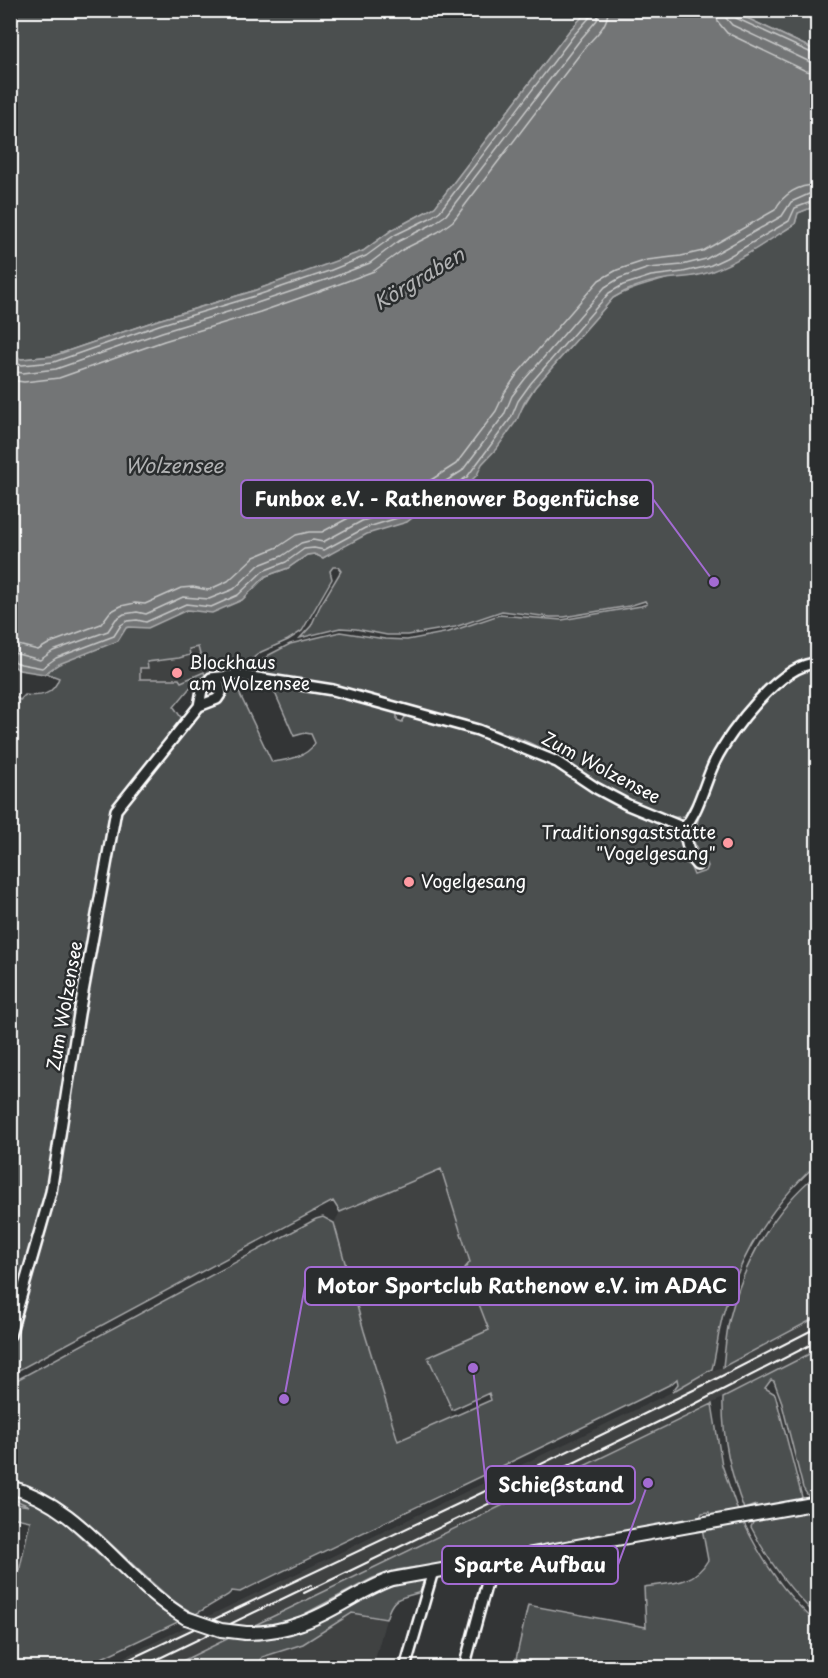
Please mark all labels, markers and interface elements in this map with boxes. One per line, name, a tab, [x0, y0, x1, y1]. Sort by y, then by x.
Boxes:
water label: Körgraben	[367, 238, 471, 317]
water label: Wolzensee	[124, 450, 224, 480]
callout: Funbox e.V. - Rathenower Bogenfüchse	[241, 480, 653, 518]
text: Funbox e.V. - Rathenower Bogenfüchse	[255, 483, 640, 513]
place label: Blockhaus am Wolzensee	[189, 648, 310, 696]
marker: Blockhaus am Wolzensee	[170, 666, 184, 680]
street label: Zum Wolzensee	[538, 724, 666, 809]
place label: Traditionsgaststätte "Vogelgesang"	[541, 818, 716, 866]
marker: Traditionsgaststätte "Vogelgesang"	[721, 836, 735, 850]
place label: Vogelgesang	[421, 867, 526, 894]
marker: Vogelgesang	[402, 875, 416, 889]
street label: Zum Wolzensee	[39, 939, 88, 1073]
callout: Motor Sportclub Rathenow e.V. im ADAC	[305, 1267, 739, 1305]
text: Motor Sportclub Rathenow e.V. im ADAC	[317, 1270, 727, 1300]
callout: Schießstand	[486, 1466, 635, 1504]
text: Schießstand	[498, 1469, 624, 1499]
callout: Sparte Aufbau	[442, 1546, 618, 1584]
text: Sparte Aufbau	[454, 1549, 606, 1579]

